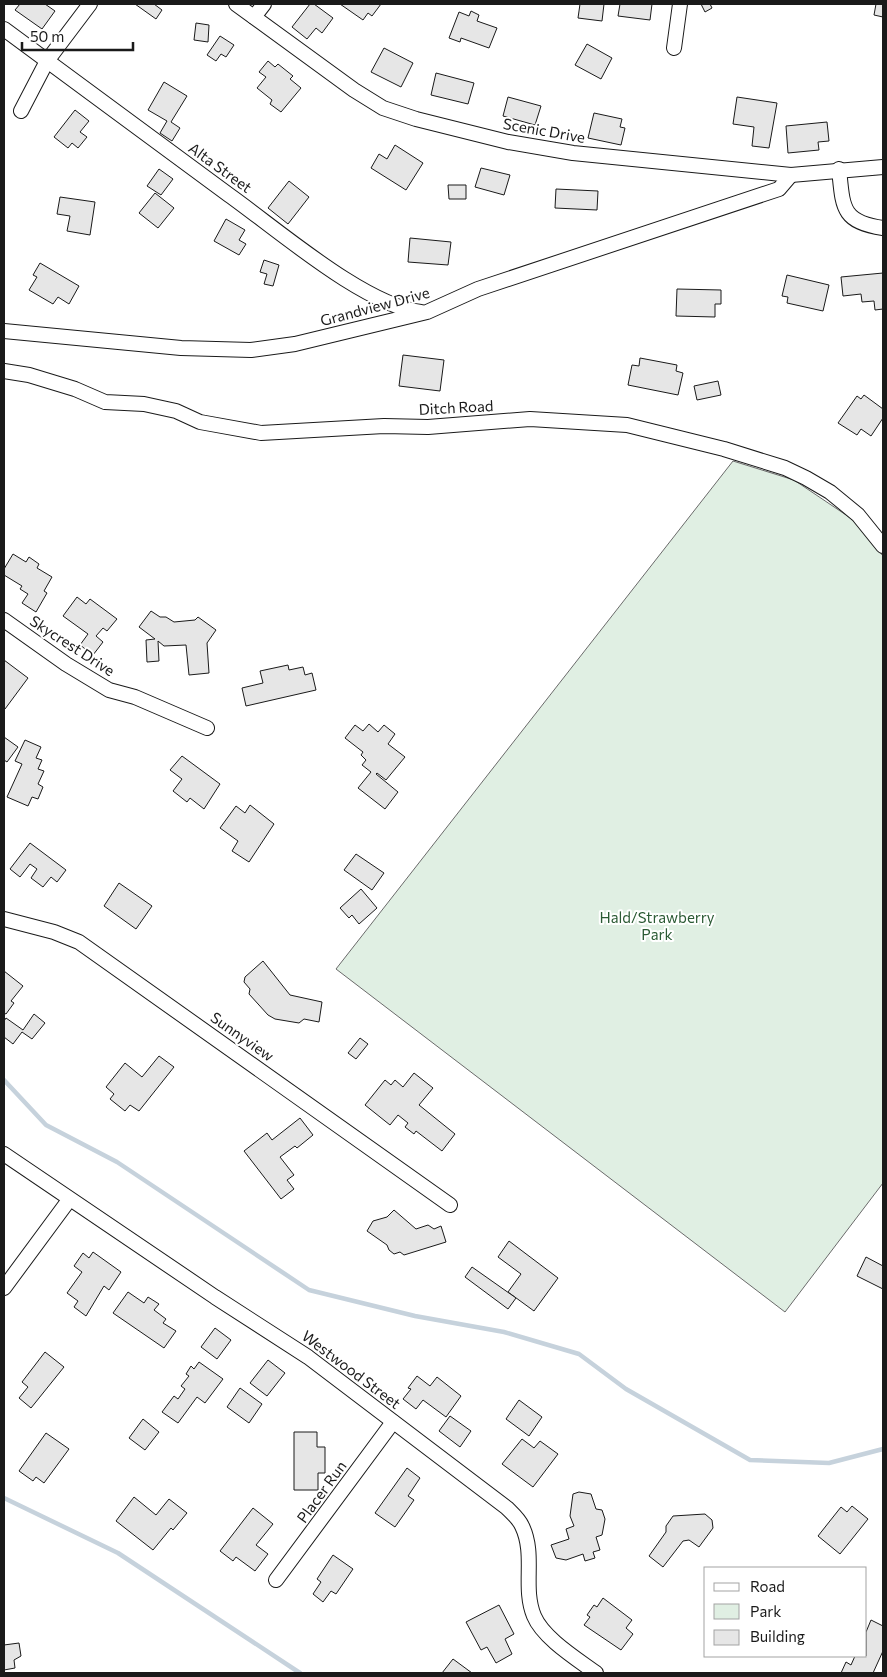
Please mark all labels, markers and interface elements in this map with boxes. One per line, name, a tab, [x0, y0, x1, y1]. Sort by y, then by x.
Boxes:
scale bar	[22, 20, 134, 52]
text: 50 m	[30, 27, 64, 45]
street label: Scenic Drive	[502, 114, 587, 146]
street label: Alta Street	[186, 138, 256, 196]
street label: Grandview Drive	[318, 283, 431, 329]
street label: Ditch Road	[418, 396, 494, 418]
street label: Skycrest Drive	[27, 611, 118, 679]
park label: Hald/Strawberry Park	[599, 908, 715, 943]
street label: Sunnyview	[207, 1008, 278, 1065]
street label: Westwood Street	[299, 1326, 404, 1412]
street label: Placer Run	[293, 1457, 350, 1526]
legend	[704, 1567, 867, 1657]
text: Road	[750, 1577, 785, 1595]
text: Park	[750, 1602, 781, 1620]
text: Building	[750, 1627, 805, 1645]

